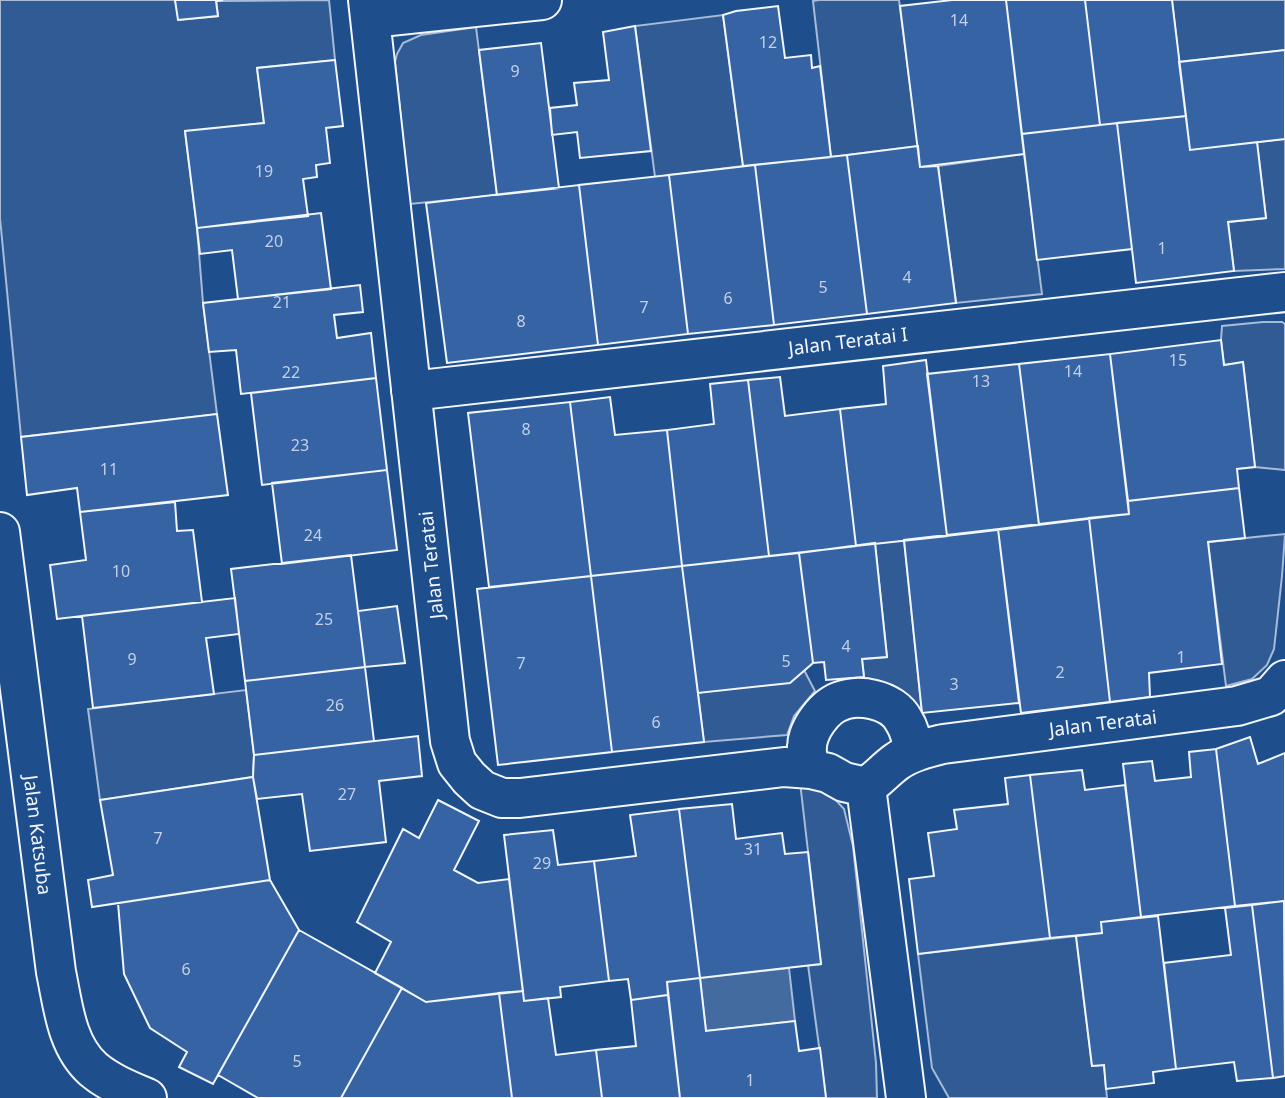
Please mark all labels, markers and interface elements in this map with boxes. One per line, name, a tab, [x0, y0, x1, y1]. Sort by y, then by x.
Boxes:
house number: 14	[950, 9, 968, 31]
house number: 12	[759, 31, 777, 53]
house number: 9	[510, 60, 520, 82]
house number: 19	[255, 160, 273, 182]
house number: 20	[265, 230, 283, 252]
house number: 1	[1157, 237, 1167, 259]
house number: 4	[902, 266, 912, 288]
house number: 5	[818, 276, 828, 298]
house number: 6	[723, 287, 733, 309]
house number: 21	[273, 291, 291, 313]
house number: 7	[639, 296, 649, 318]
house number: 8	[516, 310, 526, 332]
street label: Jalan Teratai I	[785, 321, 909, 361]
house number: 15	[1169, 349, 1187, 371]
house number: 14	[1064, 360, 1082, 382]
house number: 22	[282, 361, 300, 383]
house number: 13	[972, 370, 990, 392]
house number: 8	[521, 418, 531, 440]
house number: 23	[291, 434, 309, 456]
house number: 11	[100, 458, 118, 480]
street label: Jalan Teratai	[412, 510, 450, 622]
house number: 24	[304, 524, 322, 546]
house number: 10	[112, 560, 130, 582]
house number: 25	[315, 608, 333, 630]
house number: 4	[841, 635, 851, 657]
house number: 1	[1176, 646, 1186, 668]
house number: 9	[127, 648, 137, 670]
house number: 5	[781, 650, 791, 672]
house number: 7	[516, 652, 526, 674]
house number: 2	[1055, 661, 1065, 683]
house number: 3	[949, 673, 959, 695]
house number: 26	[326, 694, 344, 716]
street label: Jalan Teratai	[1046, 703, 1158, 743]
house number: 6	[651, 711, 661, 733]
street label: Jalan Katsuba	[18, 772, 58, 896]
house number: 27	[338, 783, 356, 805]
house number: 7	[153, 827, 163, 849]
house number: 31	[744, 838, 762, 860]
house number: 29	[533, 852, 551, 874]
house number: 6	[181, 958, 191, 980]
house number: 5	[292, 1050, 302, 1072]
house number: 1	[745, 1069, 755, 1091]

